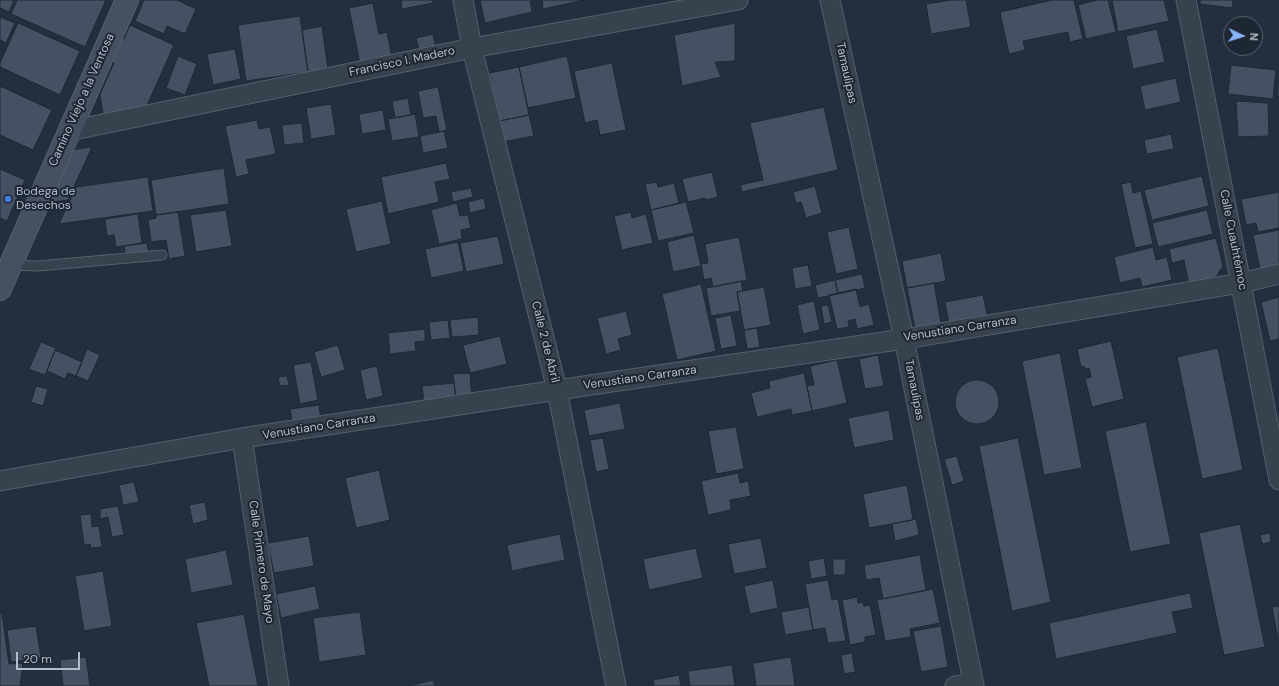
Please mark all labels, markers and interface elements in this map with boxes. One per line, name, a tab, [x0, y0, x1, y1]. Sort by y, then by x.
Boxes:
north arrow	[1223, 16, 1263, 56]
street label: Camino Viejo a la Ventosa	[46, 31, 118, 169]
text: N	[1247, 32, 1261, 41]
street label: Tamaulipas	[833, 41, 859, 105]
street label: Francisco I. Madero	[348, 44, 456, 80]
place label: Bodega de Desechos	[16, 185, 75, 213]
street label: Calle Cuauhtémoc	[1216, 188, 1250, 292]
marker: Bodega de Desechos	[3, 194, 13, 204]
street label: Calle 2 de Abril	[528, 300, 562, 384]
street label: Venustiano Carranza	[902, 313, 1018, 345]
street label: Tamaulipas	[901, 358, 927, 422]
street label: Venustiano Carranza	[582, 363, 698, 393]
street label: Venustiano Carranza	[261, 411, 377, 443]
street label: Calle Primero de Mayo	[245, 500, 277, 624]
scale bar	[18, 644, 82, 670]
text: 20 m	[23, 651, 52, 667]

